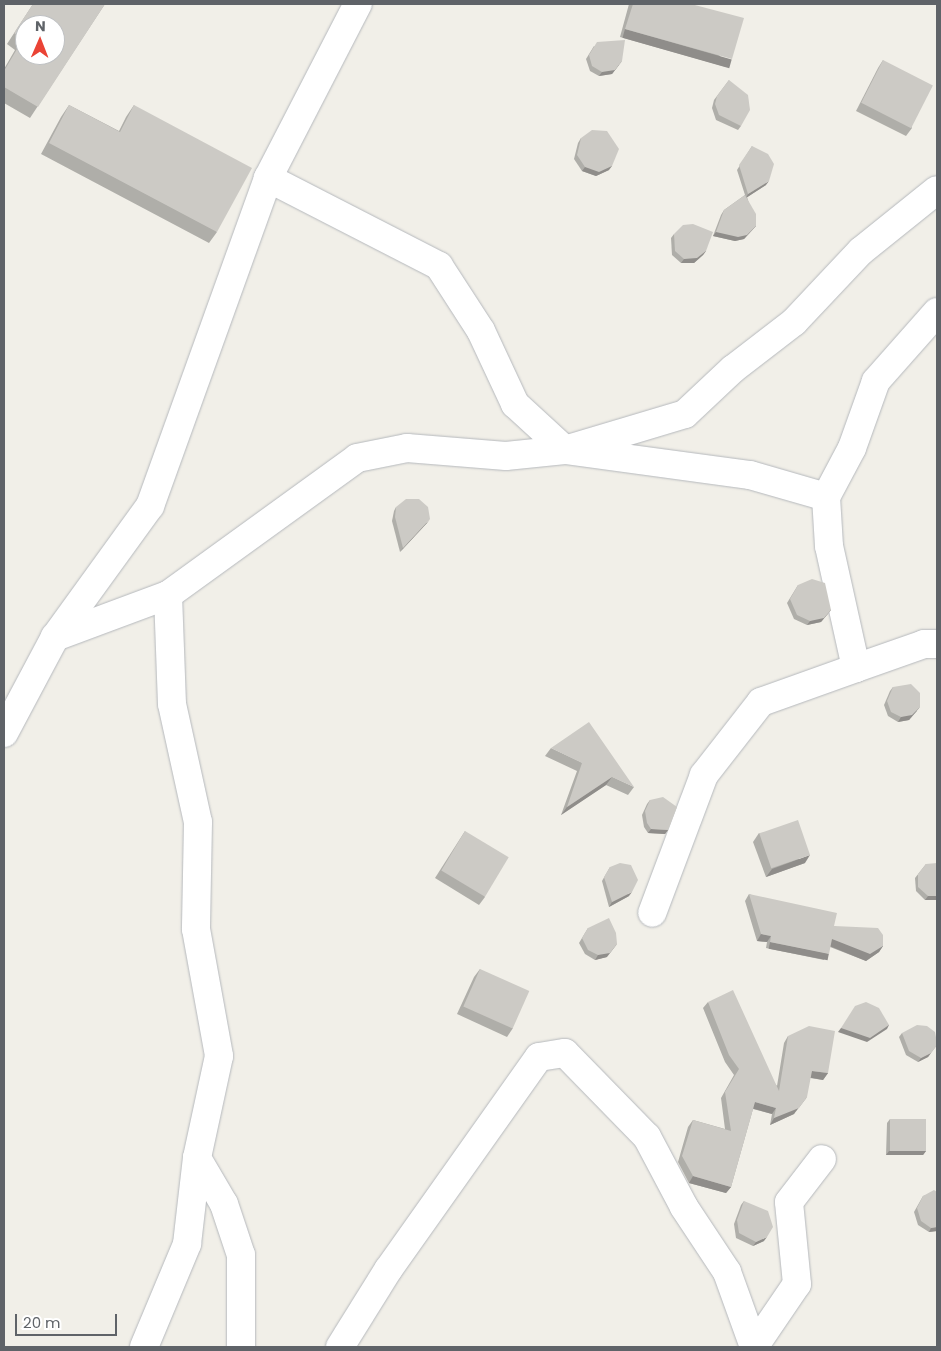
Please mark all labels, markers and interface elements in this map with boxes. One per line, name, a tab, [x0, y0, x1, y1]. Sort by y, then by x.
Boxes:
north arrow	[15, 15, 65, 65]
text: N	[35, 16, 46, 36]
scale bar	[18, 1304, 120, 1336]
text: 20 m	[23, 1312, 61, 1333]

